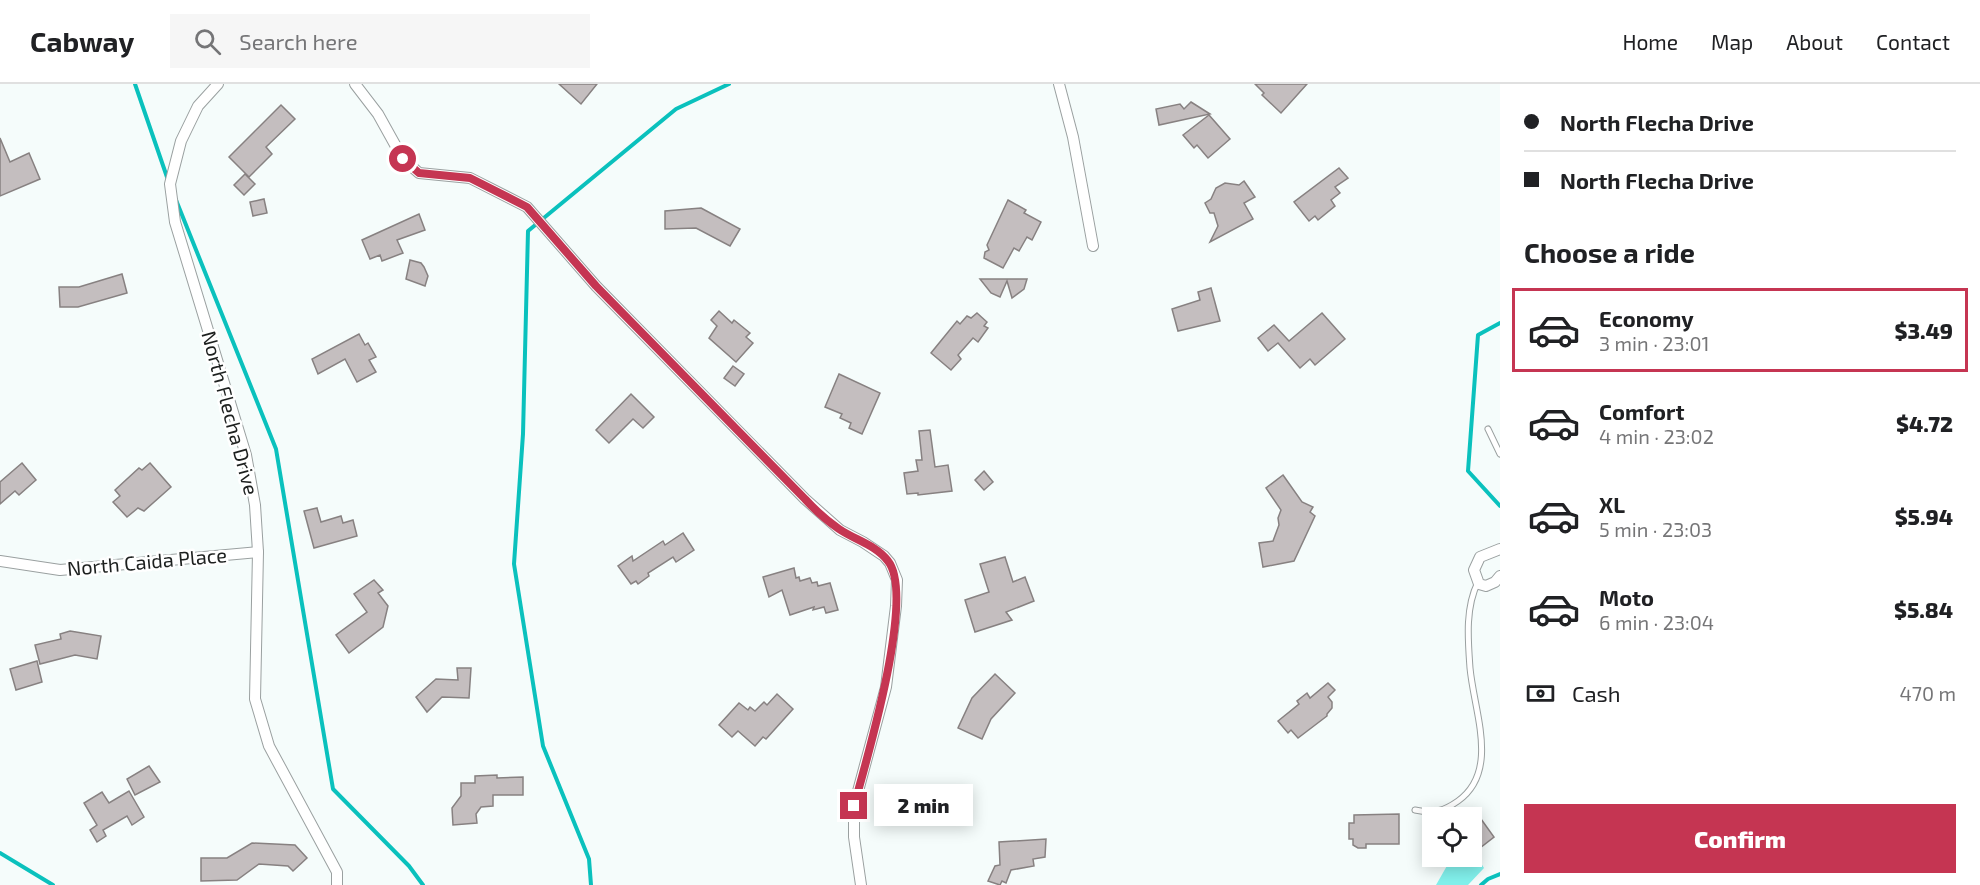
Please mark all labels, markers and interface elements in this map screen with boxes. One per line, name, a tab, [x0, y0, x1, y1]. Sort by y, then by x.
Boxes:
search box	[170, 14, 590, 68]
text: Cabway	[30, 24, 134, 58]
icon: search	[191, 25, 224, 58]
text: Search here	[239, 28, 357, 54]
text: Home	[1622, 29, 1678, 54]
text: Map	[1711, 29, 1753, 54]
text: About	[1786, 29, 1843, 54]
text: Contact	[1876, 29, 1950, 54]
text: North Flecha Drive	[1560, 109, 1754, 135]
route start	[389, 145, 416, 172]
text: North Flecha Drive	[1560, 167, 1754, 193]
text: Choose a ride	[1524, 236, 1695, 268]
icon: car	[1527, 303, 1581, 357]
text: Economy	[1599, 305, 1694, 331]
text: $3.49	[1894, 317, 1953, 343]
street label: North Flecha Drive	[198, 328, 264, 497]
text: 3 min · 23:01	[1599, 331, 1709, 355]
icon: car	[1527, 396, 1581, 450]
text: Comfort	[1599, 398, 1684, 424]
text: $4.72	[1896, 410, 1953, 436]
text: 4 min · 23:02	[1599, 424, 1714, 448]
icon: car	[1527, 489, 1581, 543]
text: XL	[1599, 491, 1625, 517]
text: $5.94	[1895, 503, 1953, 529]
text: 5 min · 23:03	[1599, 517, 1712, 541]
street label: North Caida Place	[66, 542, 228, 580]
icon: car	[1527, 582, 1581, 636]
text: Moto	[1599, 584, 1654, 610]
text: $5.84	[1894, 596, 1953, 622]
text: 6 min · 23:04	[1599, 610, 1714, 634]
icon: cash	[1524, 677, 1557, 710]
text: Cash	[1572, 680, 1621, 706]
text: 470 m	[1899, 681, 1956, 705]
callout: 2 min	[875, 785, 974, 827]
route end	[840, 792, 867, 819]
text: 2 min	[898, 793, 949, 817]
button: Confirm	[1524, 804, 1956, 873]
map controls	[1422, 807, 1482, 867]
button: locate	[1422, 807, 1482, 867]

